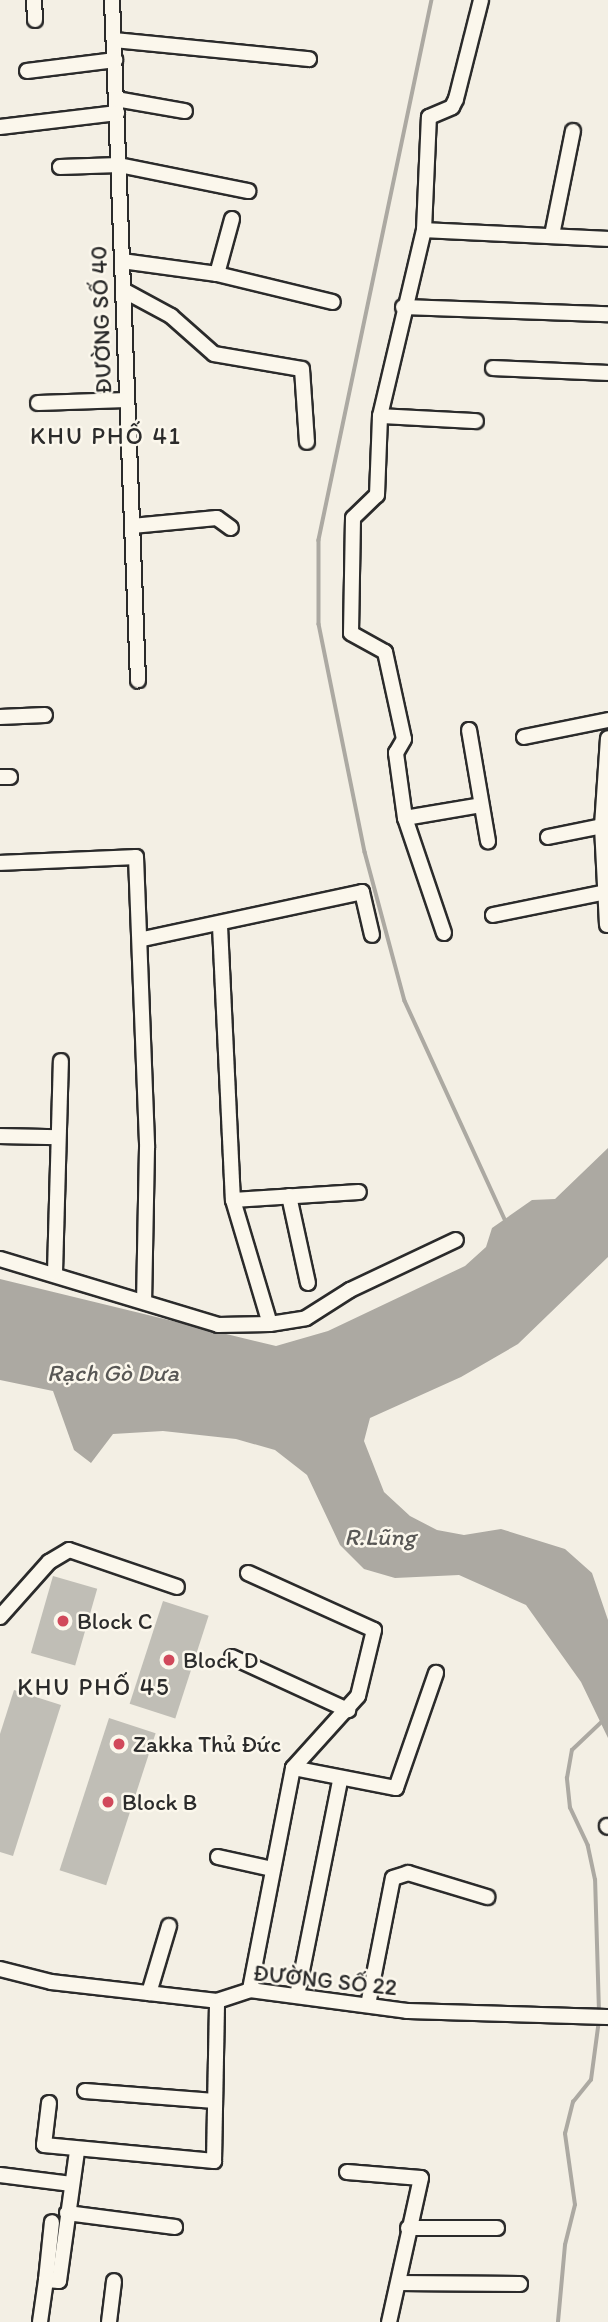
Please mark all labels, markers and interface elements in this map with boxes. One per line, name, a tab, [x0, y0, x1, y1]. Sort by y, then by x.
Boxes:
street label: ĐƯỜNG SỐ 40	[85, 245, 117, 395]
district label: KHU PHỐ 41	[31, 422, 181, 450]
water label: Rạch Gò Dưa	[47, 1359, 179, 1387]
water label: R.Lũng	[344, 1523, 416, 1551]
place label: Block C	[77, 1607, 152, 1635]
marker: Block C	[55, 1613, 71, 1629]
place label: Block D	[183, 1646, 259, 1674]
marker: Block D	[161, 1652, 177, 1668]
district label: KHU PHỐ 45	[19, 1673, 169, 1701]
place label: Zakka Thủ Đức	[133, 1730, 281, 1758]
marker: Zakka Thủ Đức	[111, 1736, 127, 1752]
place label: Block B	[122, 1788, 198, 1816]
marker: Block B	[100, 1794, 116, 1810]
street label: ĐƯỜNG SỐ 22	[252, 1959, 398, 2001]

